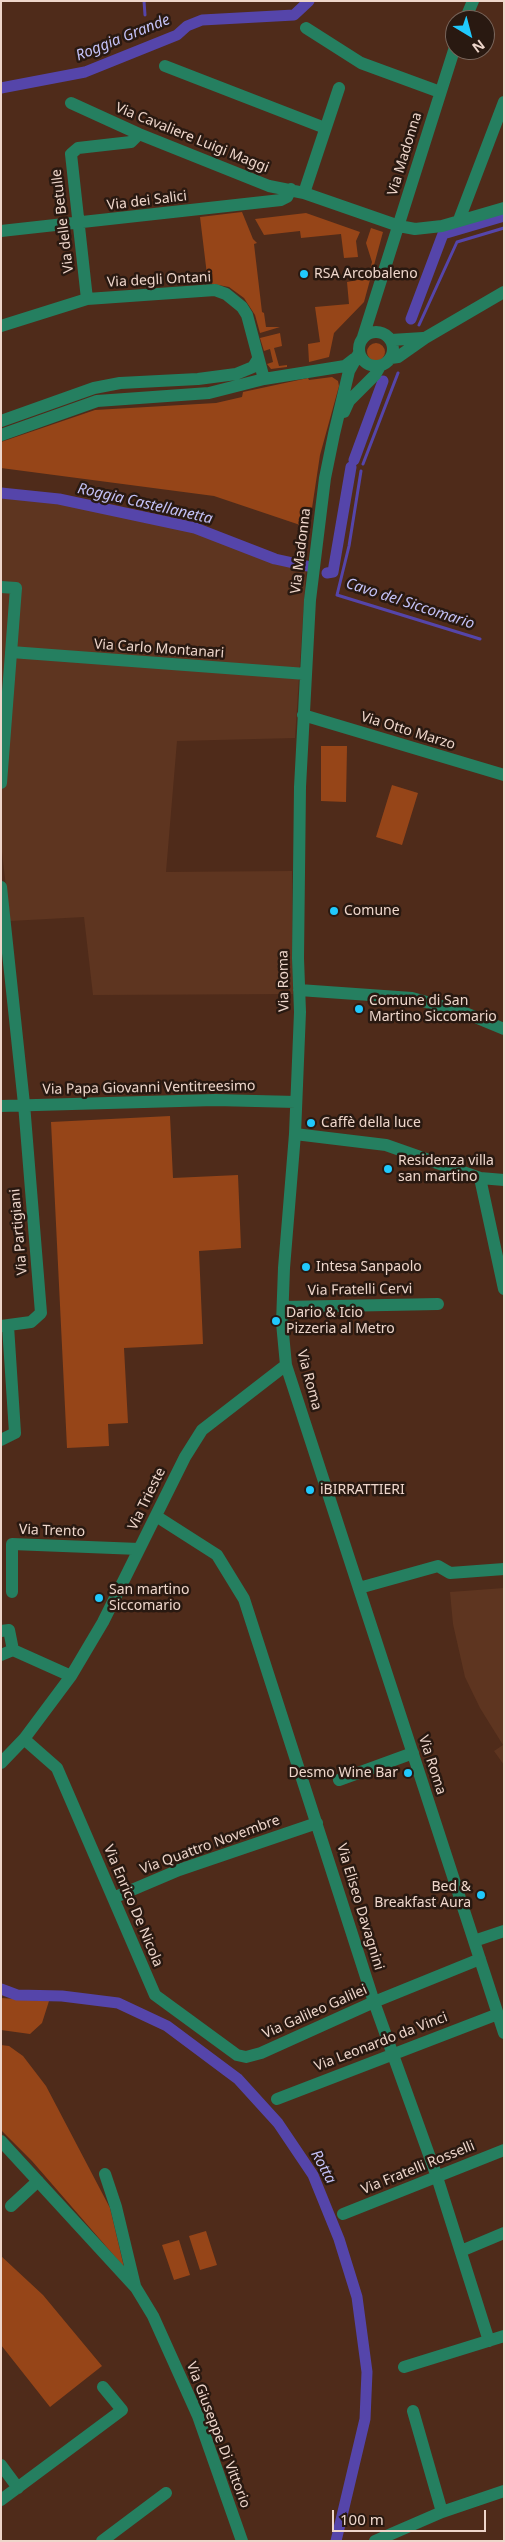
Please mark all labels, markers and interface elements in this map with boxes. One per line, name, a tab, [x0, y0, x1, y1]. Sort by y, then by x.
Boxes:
north arrow	[445, 10, 495, 60]
water label: Roggia Grande	[73, 11, 173, 65]
text: N	[468, 36, 489, 58]
street label: Via Cavaliere Luigi Maggi	[113, 99, 271, 177]
street label: Via Madonna	[384, 110, 426, 198]
street label: Via delle Betulle	[48, 168, 78, 274]
street label: Via dei Salici	[106, 188, 188, 214]
place label: RSA Arcobaleno	[314, 266, 418, 282]
marker: RSA Arcobaleno	[298, 268, 310, 280]
street label: Via degli Ontani	[107, 269, 211, 291]
water label: Roggia Castellanetta	[76, 480, 214, 528]
street label: Via Madonna	[287, 507, 315, 595]
water label: Cavo del Siccomario	[343, 575, 477, 633]
street label: Via Carlo Montanari	[93, 636, 225, 662]
street label: Via Otto Marzo	[359, 709, 457, 753]
place label: Comune	[344, 903, 400, 919]
marker: Comune	[328, 905, 340, 917]
street label: Via Roma	[275, 950, 293, 1012]
place label: Comune di San Martino Siccomario	[369, 993, 497, 1026]
marker: Comune di San Martino Siccomario	[353, 1003, 365, 1015]
street label: Via Papa Giovanni Ventitreesimo	[42, 1078, 256, 1098]
place label: Caffè della luce	[321, 1115, 421, 1131]
marker: Caffè della luce	[305, 1117, 317, 1129]
place label: Residenza villa san martino	[398, 1153, 494, 1186]
marker: Residenza villa san martino	[382, 1163, 394, 1175]
street label: Via Partigiani	[7, 1188, 31, 1276]
place label: Intesa Sanpaolo	[316, 1259, 422, 1275]
marker: Intesa Sanpaolo	[300, 1261, 312, 1273]
street label: Via Fratelli Cervi	[307, 1281, 413, 1299]
place label: Dario & Icio Pizzeria al Metro	[286, 1305, 395, 1338]
marker: Dario & Icio Pizzeria al Metro	[270, 1315, 282, 1327]
street label: Via Roma	[293, 1348, 325, 1412]
street label: Via Trieste	[125, 1465, 169, 1533]
place label: iBIRRATTIERI	[320, 1482, 405, 1498]
marker: iBIRRATTIERI	[304, 1484, 316, 1496]
street label: Via Trento	[19, 1521, 85, 1541]
place label: San martino Siccomario	[109, 1582, 189, 1614]
marker: San martino Siccomario	[93, 1592, 105, 1604]
street label: Via Roma	[414, 1733, 450, 1797]
place label: Desmo Wine Bar	[288, 1765, 398, 1781]
marker: Desmo Wine Bar	[402, 1767, 414, 1779]
street label: Via Quattro Novembre	[138, 1812, 282, 1878]
street label: Via Eliseo Davagnini	[333, 1842, 387, 1972]
street label: Via Enrico De Nicola	[100, 1843, 166, 1969]
place label: Bed & Breakfast Aura	[374, 1879, 471, 1911]
marker: Bed & Breakfast Aura	[475, 1889, 487, 1901]
street label: Via Galileo Galilei	[260, 1981, 370, 2043]
street label: Via Leonardo da Vinci	[312, 2009, 450, 2075]
street label: Via Fratelli Rosselli	[359, 2138, 477, 2198]
water label: Rotta	[307, 2147, 339, 2187]
street label: Via Giuseppe Di Vittorio	[182, 2360, 254, 2510]
scale bar	[335, 2500, 489, 2532]
text: 100 m	[340, 2509, 384, 2529]

